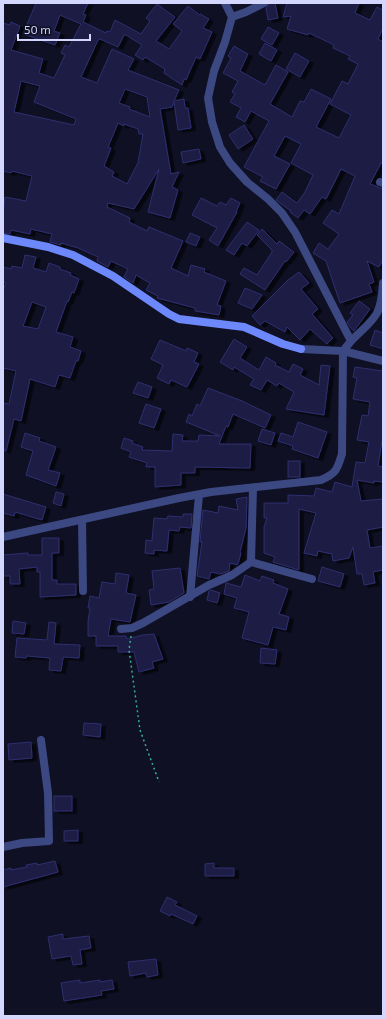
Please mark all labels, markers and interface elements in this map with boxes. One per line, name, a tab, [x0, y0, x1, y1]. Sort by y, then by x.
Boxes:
scale bar	[18, 16, 90, 42]
text: 50 m	[24, 22, 51, 36]

